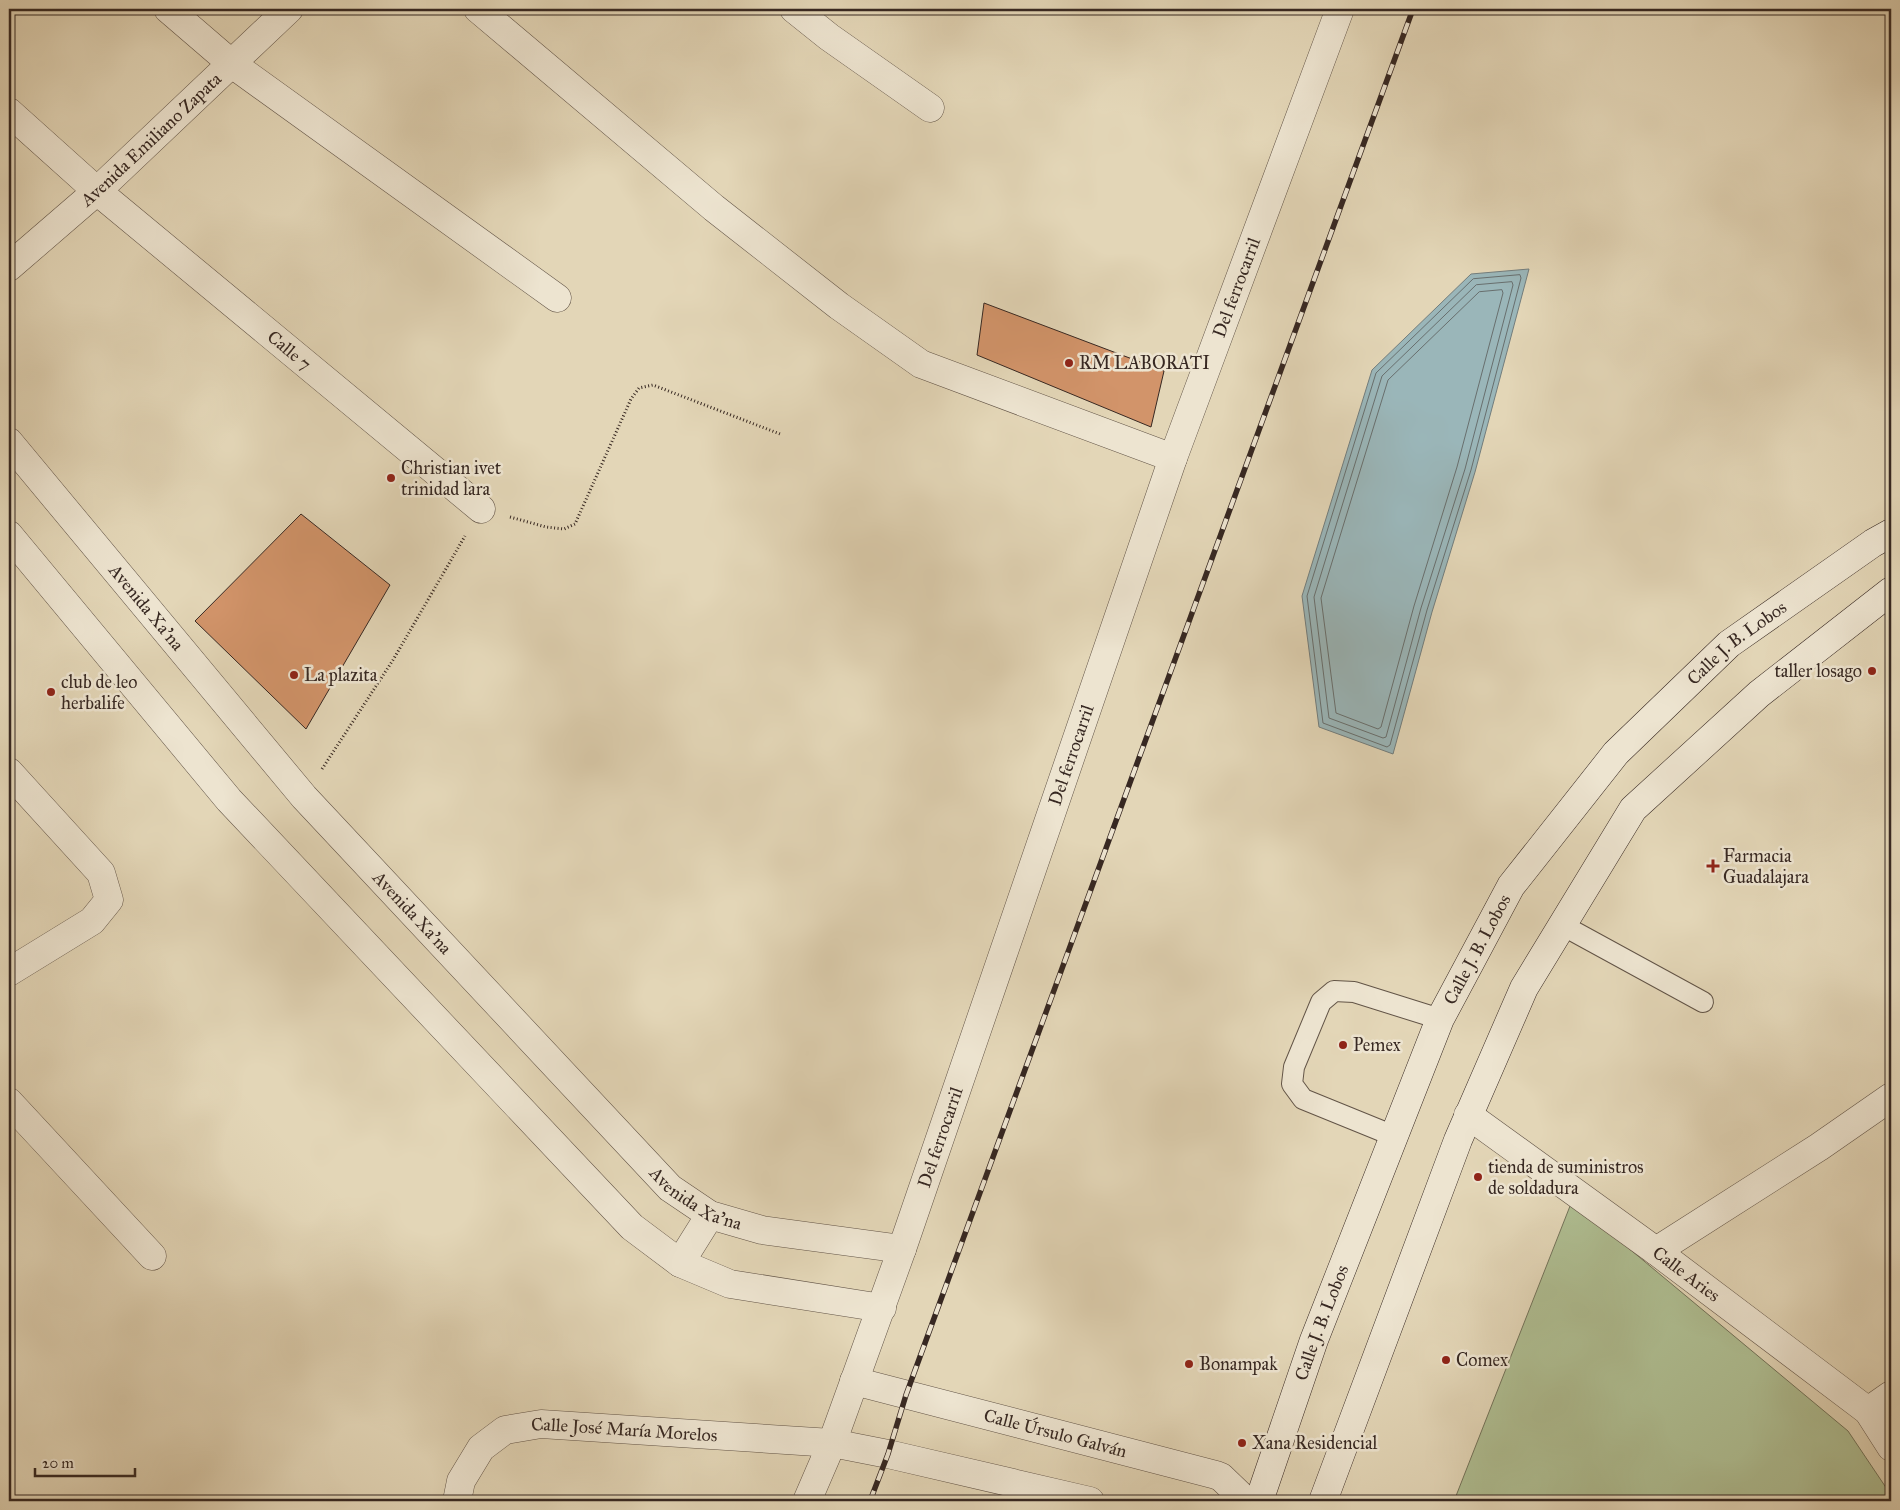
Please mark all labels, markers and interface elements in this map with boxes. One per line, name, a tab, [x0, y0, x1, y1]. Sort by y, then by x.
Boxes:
street label: Avenida Emiliano Zapata	[75, 68, 226, 212]
street label: Del ferrocarril	[1208, 234, 1265, 341]
street label: Calle 7	[263, 326, 316, 375]
place label: RM LABORATI	[1079, 352, 1210, 374]
marker: RM LABORATI	[1063, 357, 1075, 369]
place label: Christian ivet trinidad lara	[401, 457, 502, 500]
marker: Christian ivet trinidad lara	[385, 472, 397, 484]
street label: Avenida Xa'na	[104, 559, 189, 655]
street label: Calle J. B. Lobos	[1682, 596, 1791, 690]
place label: taller losago	[1774, 660, 1862, 683]
place label: La plazita	[304, 664, 378, 686]
marker: taller losago	[1866, 665, 1878, 677]
marker: La plazita	[288, 669, 300, 681]
place label: club de leo herbalife	[61, 671, 138, 714]
marker: club de leo herbalife	[45, 686, 57, 698]
street label: Del ferrocarril	[1044, 702, 1099, 808]
place label: Farmacia Guadalajara	[1723, 845, 1809, 888]
marker: Farmacia Guadalajara	[1707, 860, 1719, 872]
street label: Avenida Xa'na	[367, 866, 457, 959]
street label: Calle J. B. Lobos	[1439, 890, 1516, 1008]
place label: Pemex	[1353, 1034, 1401, 1056]
marker: Pemex	[1337, 1039, 1349, 1051]
street label: Del ferrocarril	[913, 1084, 968, 1191]
place label: tienda de suministros de soldadura	[1488, 1156, 1644, 1199]
street label: Avenida Xa'na	[644, 1161, 745, 1235]
marker: tienda de suministros de soldadura	[1472, 1171, 1484, 1183]
street label: Calle Aries	[1648, 1241, 1724, 1306]
street label: Calle J. B. Lobos	[1290, 1262, 1353, 1383]
place label: Comex	[1456, 1349, 1508, 1371]
place label: Bonampak	[1199, 1353, 1278, 1375]
marker: Comex	[1440, 1354, 1452, 1366]
marker: Bonampak	[1183, 1358, 1195, 1370]
street label: Calle Úrsulo Galván	[981, 1404, 1129, 1462]
street label: Calle José María Morelos	[530, 1413, 718, 1446]
place label: Xana Residencial	[1252, 1432, 1378, 1454]
marker: Xana Residencial	[1236, 1437, 1248, 1449]
scale bar	[35, 1445, 135, 1477]
text: 20 m	[42, 1454, 74, 1472]

